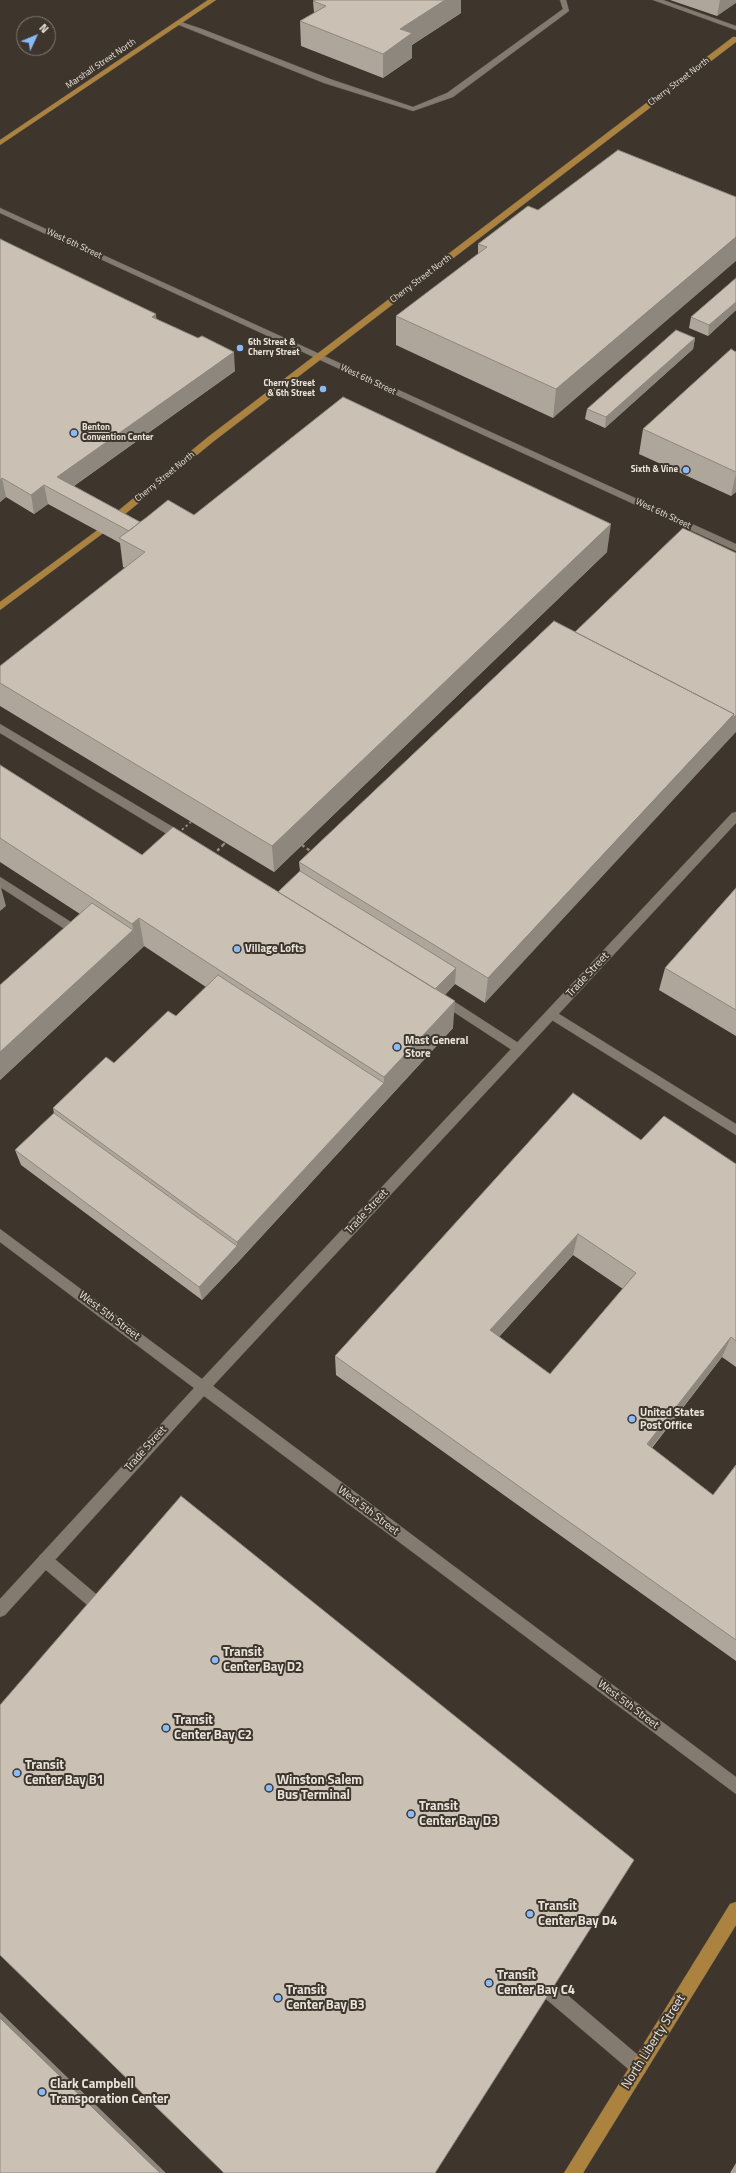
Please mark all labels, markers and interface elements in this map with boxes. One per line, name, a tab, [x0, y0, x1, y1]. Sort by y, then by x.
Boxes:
north arrow	[16, 16, 56, 56]
text: N	[36, 20, 52, 37]
street label: Marshall Street North	[64, 37, 138, 91]
street label: Cherry Street North	[646, 55, 712, 109]
street label: West 6th Street	[45, 226, 103, 262]
street label: Cherry Street North	[388, 252, 454, 306]
place label: 6th Street & Cherry Street	[248, 338, 300, 359]
marker: 6th Street & Cherry Street	[235, 343, 245, 353]
street label: West 6th Street	[339, 362, 397, 398]
place label: Cherry Street & 6th Street	[263, 379, 315, 400]
marker: Cherry Street & 6th Street	[318, 384, 328, 394]
place label: Benton Convention Center	[82, 423, 153, 444]
marker: Benton Convention Center	[69, 428, 79, 438]
street label: Cherry Street North	[133, 450, 197, 504]
place label: Sixth & Vine	[631, 465, 678, 475]
marker: Sixth & Vine	[681, 465, 691, 475]
street label: West 6th Street	[634, 496, 692, 532]
place label: Village Lofts	[245, 942, 304, 956]
marker: Village Lofts	[232, 944, 242, 954]
street label: Trade Street	[564, 950, 612, 1000]
place label: Mast General Store	[405, 1034, 468, 1060]
marker: Mast General Store	[392, 1042, 402, 1052]
street label: Trade Street	[343, 1187, 391, 1237]
street label: West 5th Street	[76, 1289, 142, 1343]
place label: United States Post Office	[640, 1406, 704, 1432]
marker: United States Post Office	[627, 1414, 637, 1424]
street label: Trade Street	[122, 1424, 170, 1474]
street label: West 5th Street	[335, 1484, 401, 1538]
place label: Transit Center Bay D2	[223, 1645, 302, 1676]
marker: Transit Center Bay D2	[210, 1655, 220, 1665]
street label: West 5th Street	[595, 1678, 661, 1732]
place label: Transit Center Bay C2	[174, 1713, 252, 1744]
marker: Transit Center Bay C2	[161, 1723, 171, 1733]
place label: Transit Center Bay B1	[25, 1758, 104, 1789]
marker: Transit Center Bay B1	[12, 1768, 22, 1778]
place label: Winston Salem Bus Terminal	[277, 1773, 362, 1804]
marker: Winston Salem Bus Terminal	[264, 1783, 274, 1793]
place label: Transit Center Bay D3	[419, 1799, 498, 1830]
marker: Transit Center Bay D3	[406, 1809, 416, 1819]
place label: Transit Center Bay D4	[538, 1899, 617, 1930]
marker: Transit Center Bay D4	[525, 1909, 535, 1919]
place label: Transit Center Bay C4	[497, 1968, 575, 1999]
marker: Transit Center Bay C4	[484, 1978, 494, 1988]
place label: Transit Center Bay B3	[286, 1983, 365, 2014]
street label: North Liberty Street	[619, 1992, 689, 2092]
marker: Transit Center Bay B3	[273, 1993, 283, 2003]
place label: Clark Campbell Transporation Center	[50, 2077, 168, 2108]
marker: Clark Campbell Transporation Center	[37, 2087, 47, 2097]

